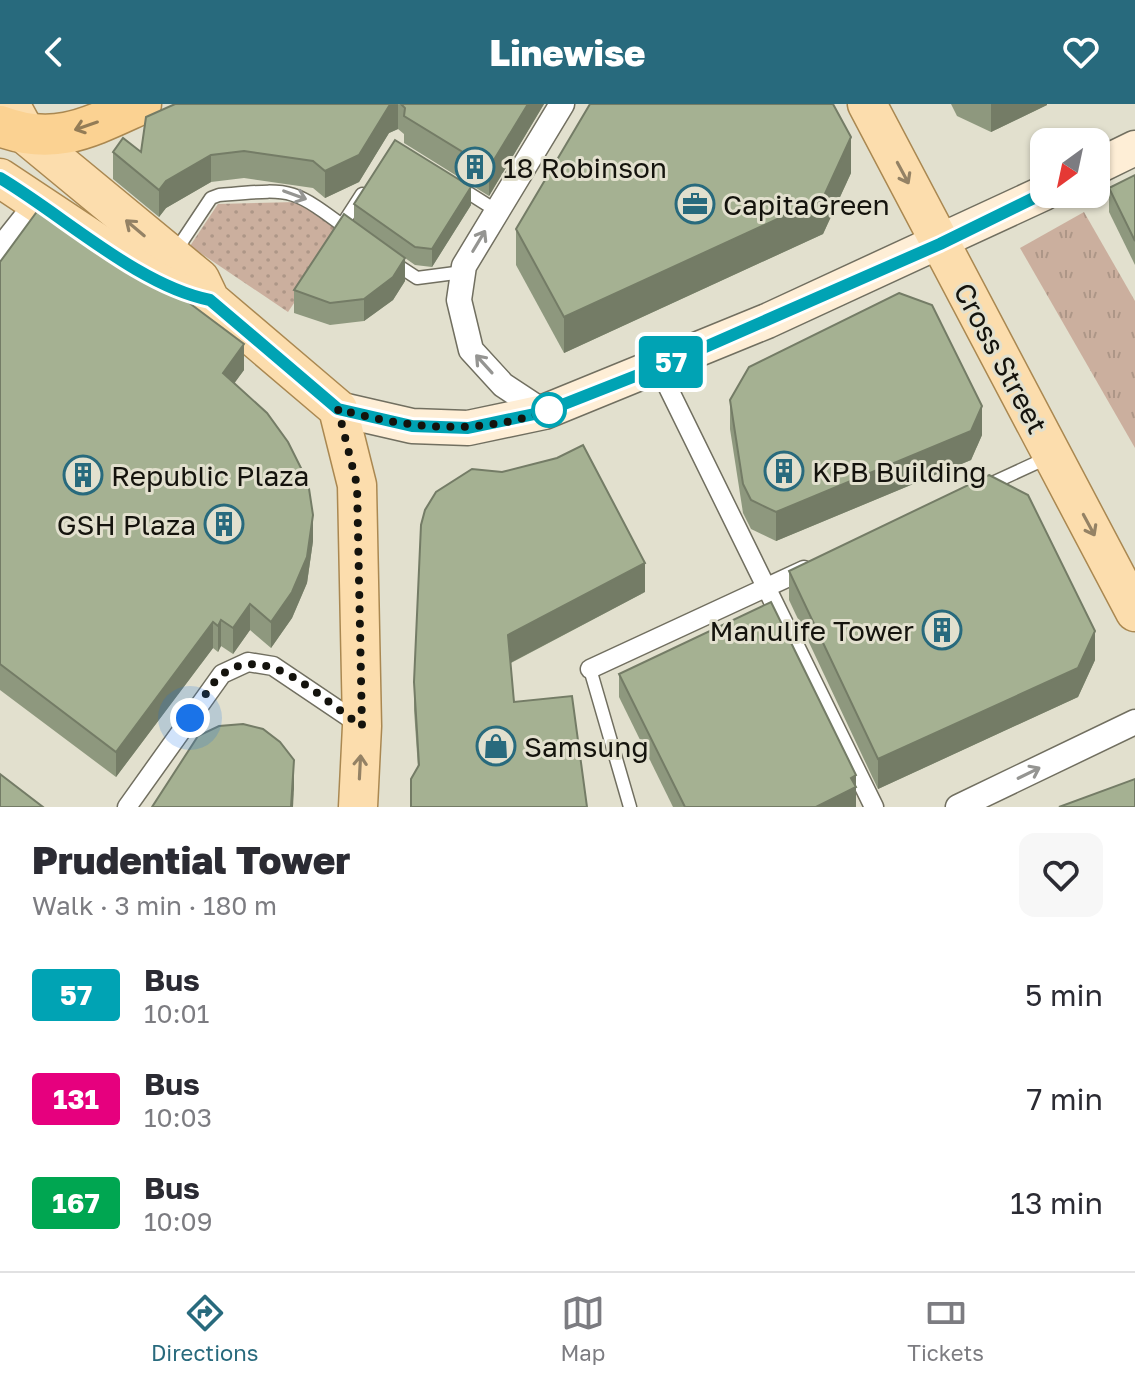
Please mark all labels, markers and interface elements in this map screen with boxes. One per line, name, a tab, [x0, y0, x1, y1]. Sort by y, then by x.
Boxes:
icon: back	[32, 30, 76, 74]
icon: heart	[1059, 30, 1103, 74]
text: Linewise	[489, 31, 646, 74]
one-way arrow	[74, 120, 99, 135]
north arrow	[1030, 128, 1110, 208]
map controls	[1030, 128, 1110, 208]
building icon: 18 Robinson	[454, 146, 496, 188]
place label: 18 Robinson	[503, 151, 667, 184]
one-way arrow	[896, 161, 912, 185]
office icon: CapitaGreen	[674, 183, 716, 225]
place label: CapitaGreen	[723, 188, 890, 221]
one-way arrow	[282, 189, 307, 204]
one-way arrow	[126, 219, 146, 237]
one-way arrow	[471, 230, 487, 253]
street label: Cross Street	[947, 277, 1055, 439]
line badge: 57	[635, 336, 707, 388]
text: 57	[655, 345, 687, 378]
one-way arrow	[475, 354, 493, 374]
unlabelled marker	[532, 393, 566, 427]
building icon: KPB Building	[763, 450, 805, 492]
building icon: Republic Plaza	[62, 454, 104, 496]
place label: KPB Building	[812, 455, 986, 488]
place label: Republic Plaza	[111, 459, 309, 492]
building icon: GSH Plaza	[203, 503, 245, 545]
place label: GSH Plaza	[57, 508, 196, 541]
one-way arrow	[1081, 512, 1097, 536]
building icon: Manulife Tower	[921, 609, 963, 651]
place label: Manulife Tower	[709, 614, 914, 647]
your location	[170, 698, 210, 738]
shop icon: Samsung	[475, 725, 517, 767]
place label: Samsung	[524, 730, 649, 763]
one-way arrow	[353, 754, 368, 781]
one-way arrow	[1016, 765, 1040, 780]
button: heart	[1019, 833, 1103, 917]
text: Prudential Tower	[32, 837, 350, 882]
text: Walk · 3 min · 180 m	[32, 890, 277, 921]
text: Bus	[144, 962, 200, 998]
text: 5 min	[1025, 977, 1103, 1013]
text: 57	[60, 978, 92, 1011]
text: 10:01	[144, 998, 209, 1029]
text: Bus	[144, 1066, 200, 1102]
text: 7 min	[1027, 1081, 1103, 1117]
text: 131	[53, 1082, 99, 1115]
text: 10:03	[144, 1102, 212, 1133]
text: Bus	[144, 1170, 200, 1206]
text: 13 min	[1010, 1185, 1103, 1221]
text: 167	[52, 1186, 100, 1219]
text: 10:09	[144, 1206, 212, 1237]
tab: Directions	[151, 1291, 258, 1366]
tab: Map	[560, 1291, 605, 1366]
tab: Tickets	[907, 1291, 984, 1366]

